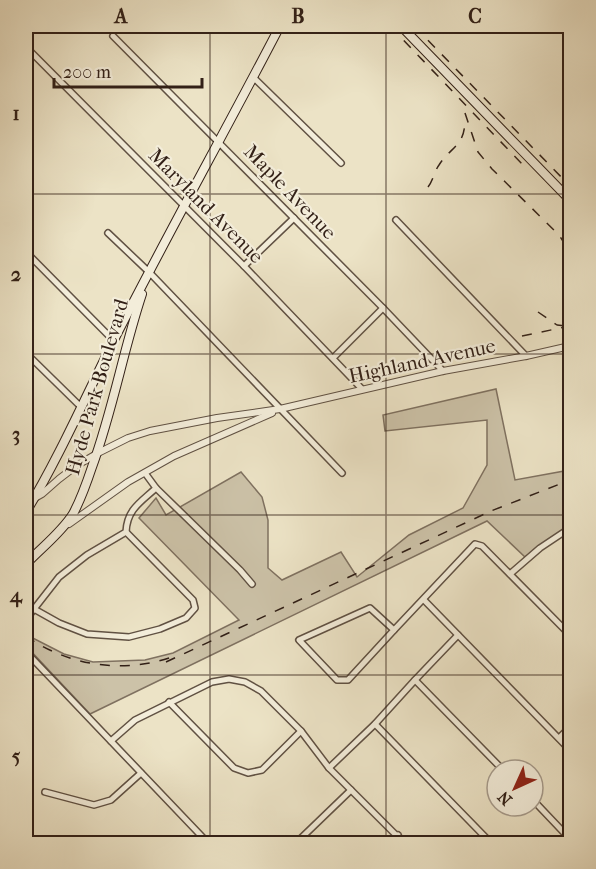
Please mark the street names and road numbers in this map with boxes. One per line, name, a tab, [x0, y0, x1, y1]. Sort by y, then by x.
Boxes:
street label: Maple Avenue	[239, 140, 341, 244]
street label: Maryland Avenue	[144, 144, 268, 268]
street label: Hyde Park Boulevard	[61, 295, 133, 478]
street label: Highland Avenue	[346, 334, 498, 388]

